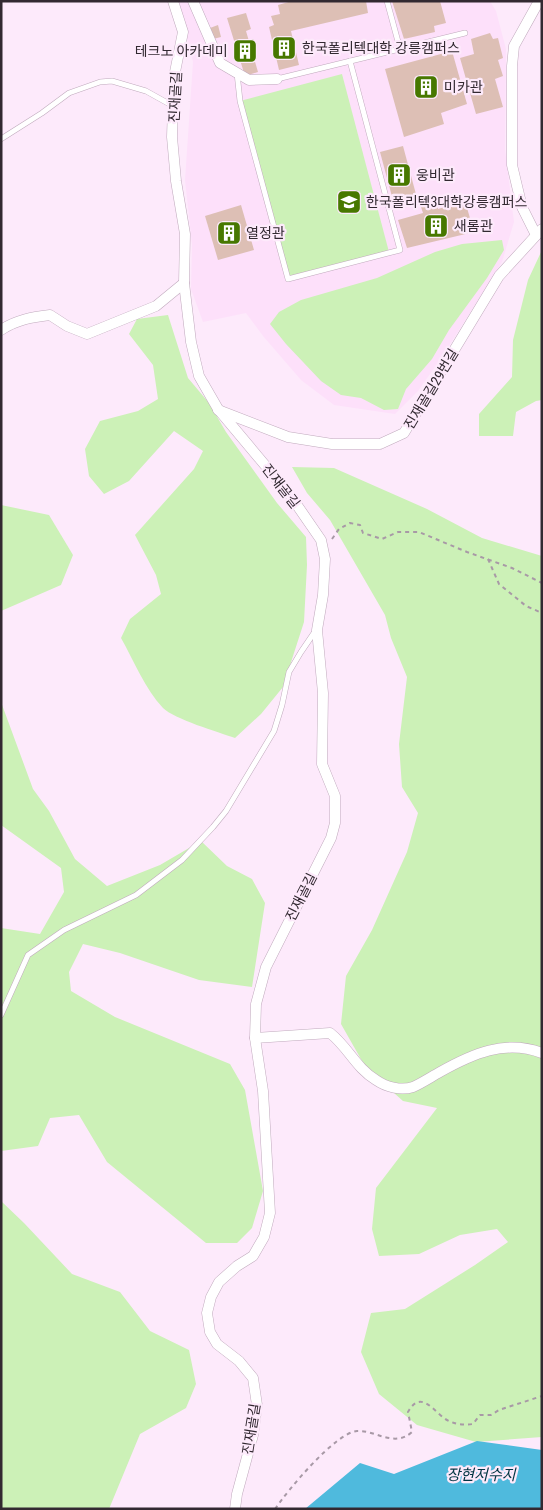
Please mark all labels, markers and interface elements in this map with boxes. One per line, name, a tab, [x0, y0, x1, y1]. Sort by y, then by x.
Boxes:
building icon: 한국폴리텍대학 강릉캠퍼스	[271, 35, 297, 61]
building icon: 테크노 아카데미	[232, 38, 258, 64]
place label: 한국폴리텍대학 강릉캠퍼스	[302, 40, 460, 56]
place label: 테크노 아카데미	[135, 43, 228, 59]
street label: 진재골길	[166, 71, 184, 123]
building icon: 미카관	[413, 74, 439, 100]
place label: 미카관	[444, 79, 483, 95]
building icon: 웅비관	[386, 162, 412, 188]
place label: 웅비관	[416, 167, 455, 183]
school or university icon: 한국폴리텍3대학강릉캠퍼스	[336, 189, 362, 215]
place label: 한국폴리텍3대학강릉캠퍼스	[366, 194, 528, 210]
building icon: 새롬관	[423, 213, 449, 239]
place label: 새롬관	[454, 218, 493, 234]
building icon: 열정관	[216, 220, 242, 246]
place label: 열정관	[246, 225, 285, 241]
street label: 진재골길29번길	[401, 346, 461, 432]
street label: 진재골길	[259, 461, 303, 511]
street label: 진재골길	[282, 870, 320, 924]
street label: 진재골길	[239, 1402, 263, 1456]
water label: 장현저수지	[446, 1466, 517, 1484]

